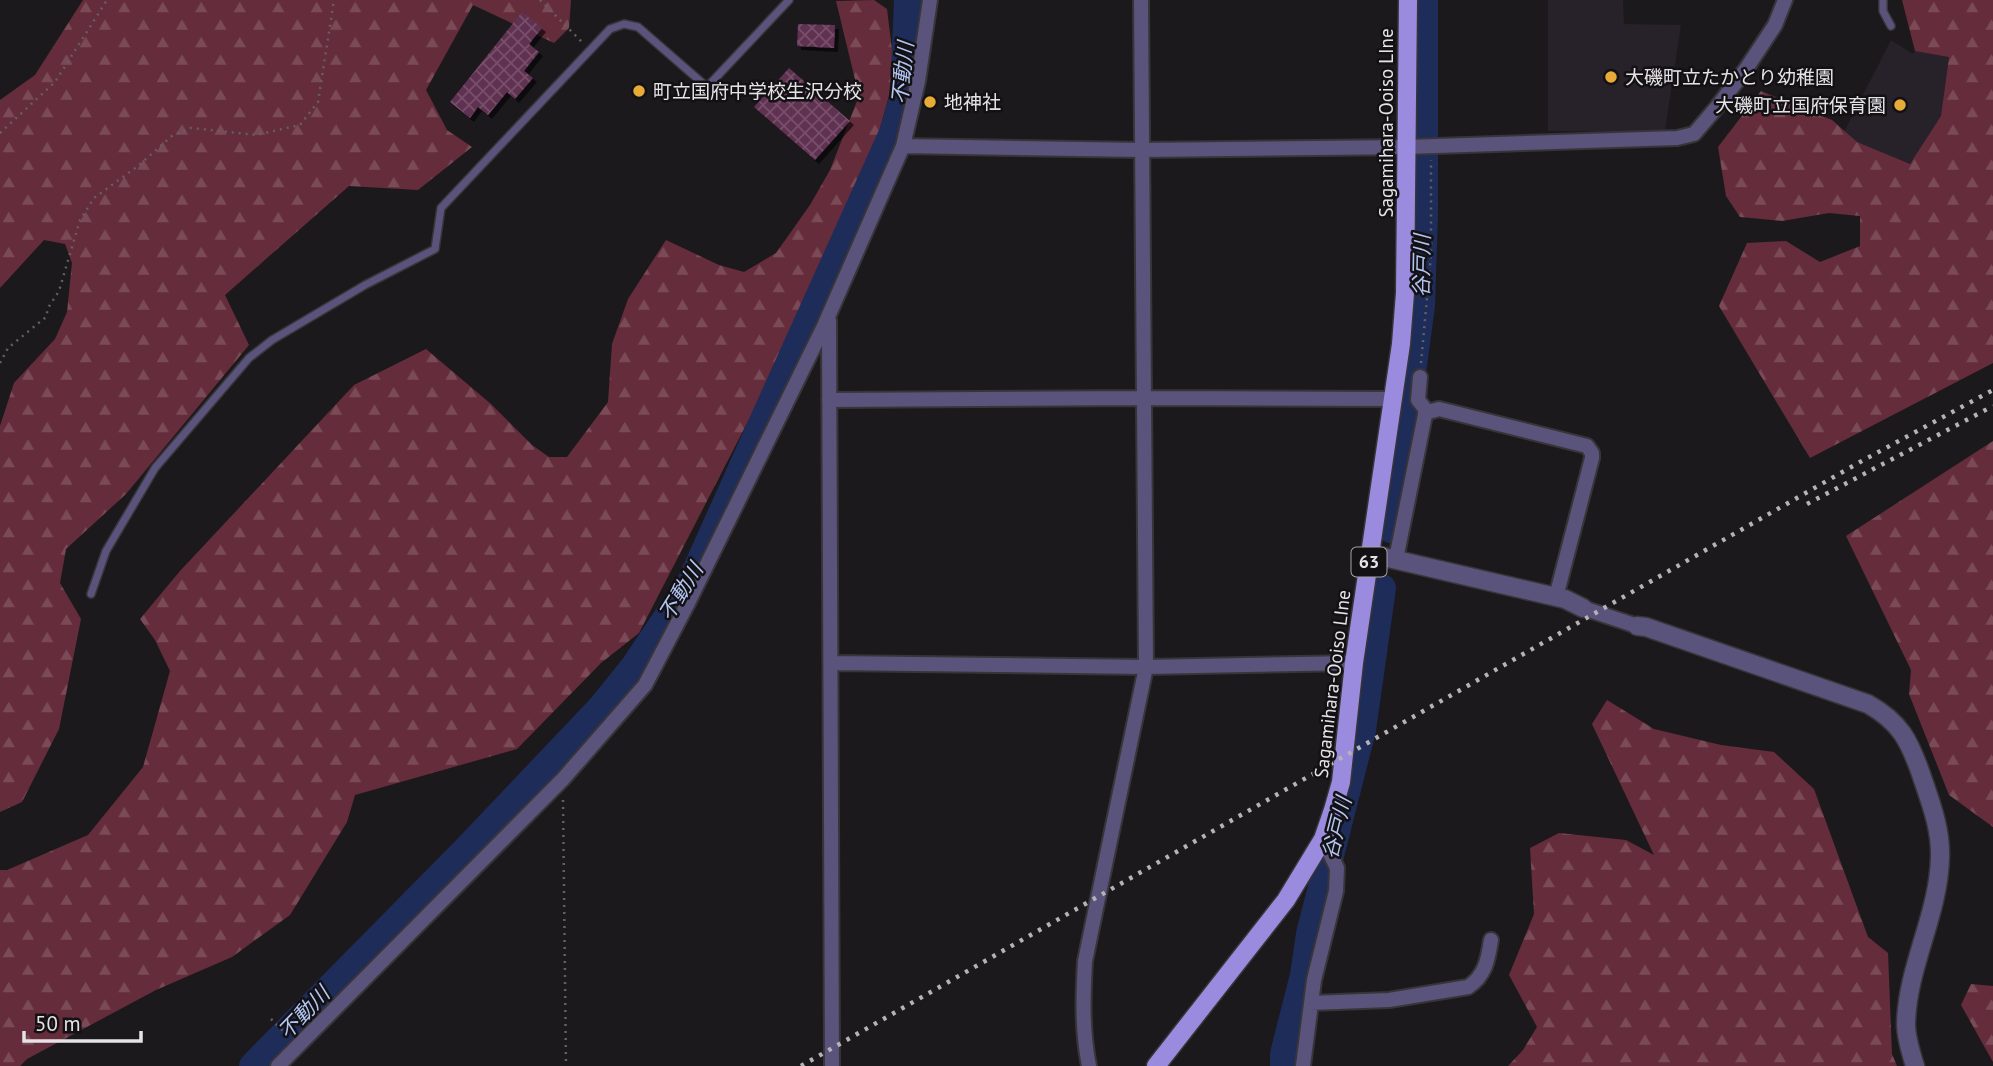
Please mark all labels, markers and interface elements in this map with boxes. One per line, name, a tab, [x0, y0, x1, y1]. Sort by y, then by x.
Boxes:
street label: Sagamihara-Ooiso LIne	[1374, 28, 1398, 218]
water label: 不動川	[886, 38, 919, 106]
place label: 大磯町立たかとり幼稚園	[1625, 65, 1834, 89]
marker: 大磯町立たかとり幼稚園	[1603, 69, 1619, 85]
place label: 町立国府中学校生沢分校	[653, 79, 862, 103]
marker: 町立国府中学校生沢分校	[631, 83, 647, 99]
place label: 地神社	[944, 90, 1001, 114]
place label: 大磯町立国府保育園	[1715, 93, 1886, 117]
marker: 地神社	[922, 94, 938, 110]
marker: 大磯町立国府保育園	[1892, 97, 1908, 113]
water label: 谷戸川	[1407, 232, 1436, 298]
road number: 63	[1352, 548, 1386, 576]
water label: 不動川	[652, 556, 710, 626]
street label: Sagamihara-Ooiso LIne	[1309, 589, 1355, 779]
water label: 谷戸川	[1316, 792, 1358, 862]
water label: 不動川	[272, 979, 337, 1045]
scale bar	[24, 1000, 142, 1044]
text: 50 m	[35, 1010, 81, 1037]

